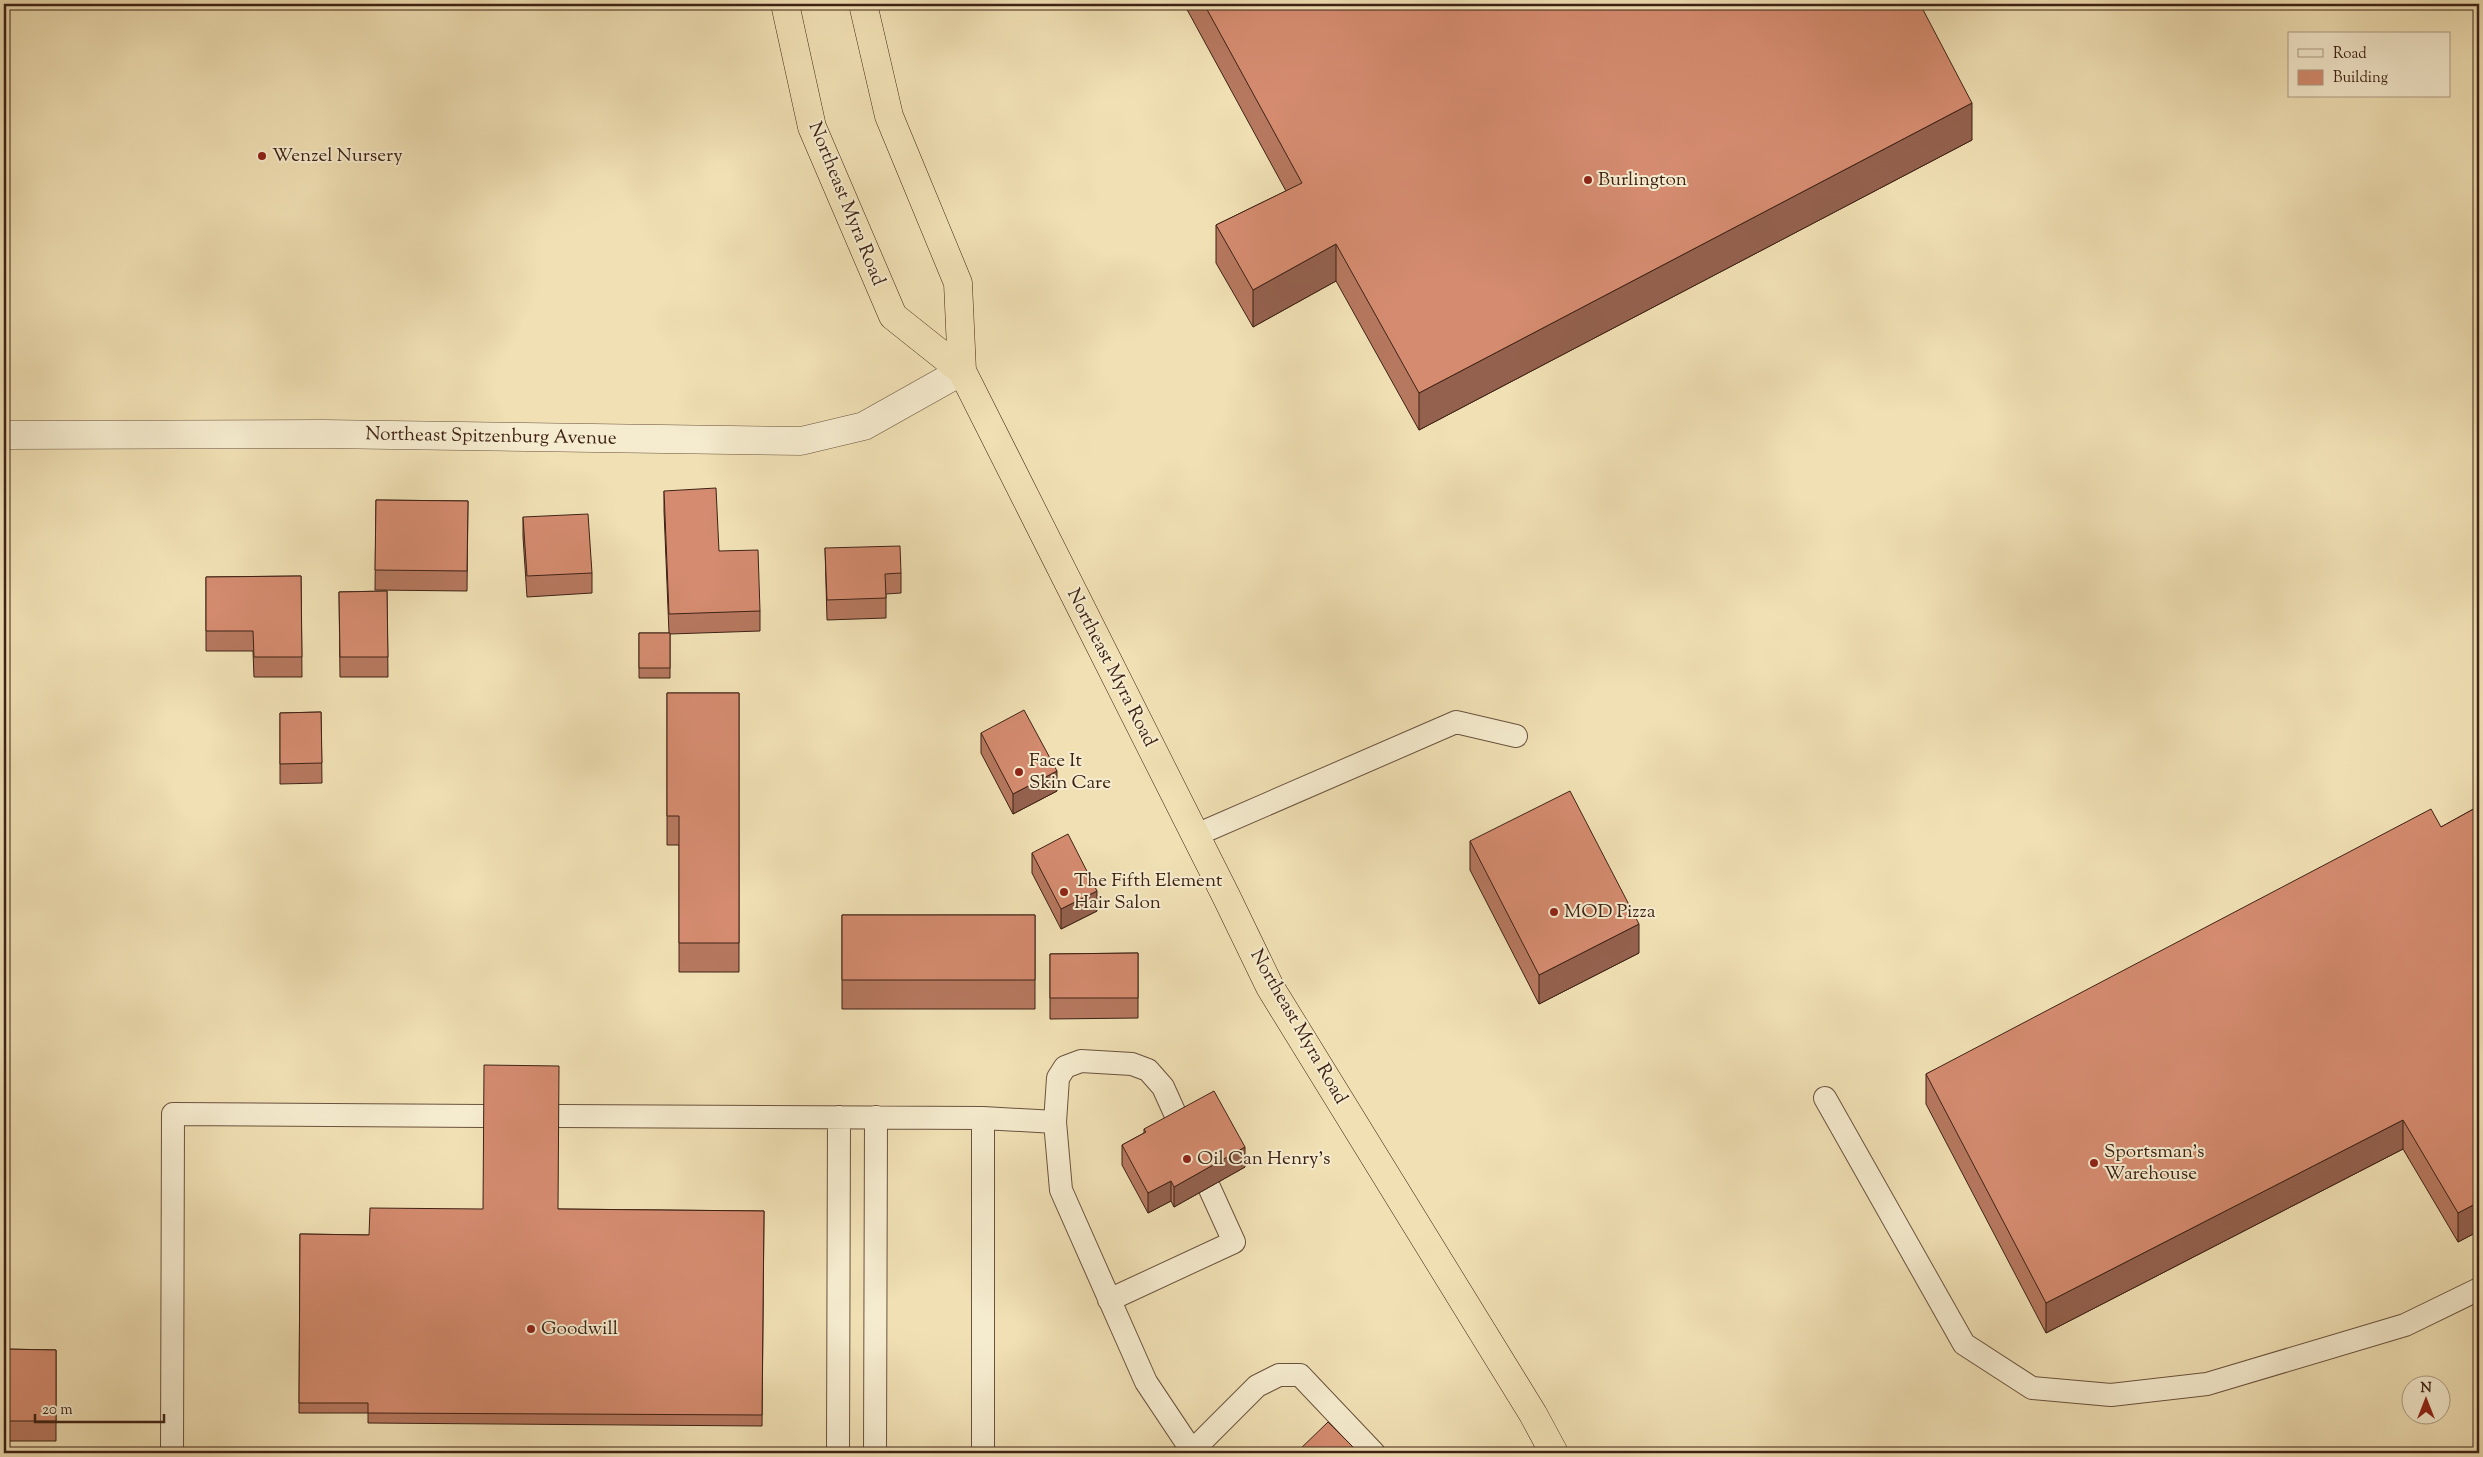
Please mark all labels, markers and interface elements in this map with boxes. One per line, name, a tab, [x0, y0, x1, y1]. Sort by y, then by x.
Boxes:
legend	[2288, 32, 2450, 98]
text: Road	[2333, 44, 2367, 65]
text: Building	[2333, 68, 2388, 89]
street label: Northeast Myra Road	[801, 118, 891, 290]
place label: Wenzel Nursery	[272, 143, 403, 170]
marker: Wenzel Nursery	[256, 150, 268, 162]
place label: Burlington	[1598, 167, 1687, 194]
marker: Burlington	[1582, 174, 1594, 186]
street label: Northeast Spitzenburg Avenue	[365, 421, 617, 453]
street label: Northeast Myra Road	[1059, 584, 1163, 752]
place label: Face It Skin Care	[1029, 748, 1111, 797]
marker: Face It Skin Care	[1013, 766, 1025, 778]
place label: The Fifth Element Hair Salon	[1074, 868, 1223, 917]
marker: The Fifth Element Hair Salon	[1058, 886, 1070, 898]
place label: MOD Pizza	[1564, 899, 1656, 926]
marker: MOD Pizza	[1548, 906, 1560, 918]
street label: Northeast Myra Road	[1243, 945, 1354, 1110]
place label: Sportsman's Warehouse	[2104, 1139, 2204, 1188]
place label: Oil Can Henry's	[1197, 1146, 1330, 1173]
marker: Oil Can Henry's	[1181, 1153, 1193, 1165]
marker: Sportsman's Warehouse	[2088, 1157, 2100, 1169]
place label: Goodwill	[541, 1316, 618, 1343]
marker: Goodwill	[525, 1323, 537, 1335]
north arrow	[2400, 1374, 2450, 1424]
text: N	[2420, 1379, 2432, 1399]
scale bar	[35, 1392, 164, 1424]
text: 20 m	[42, 1400, 73, 1421]

